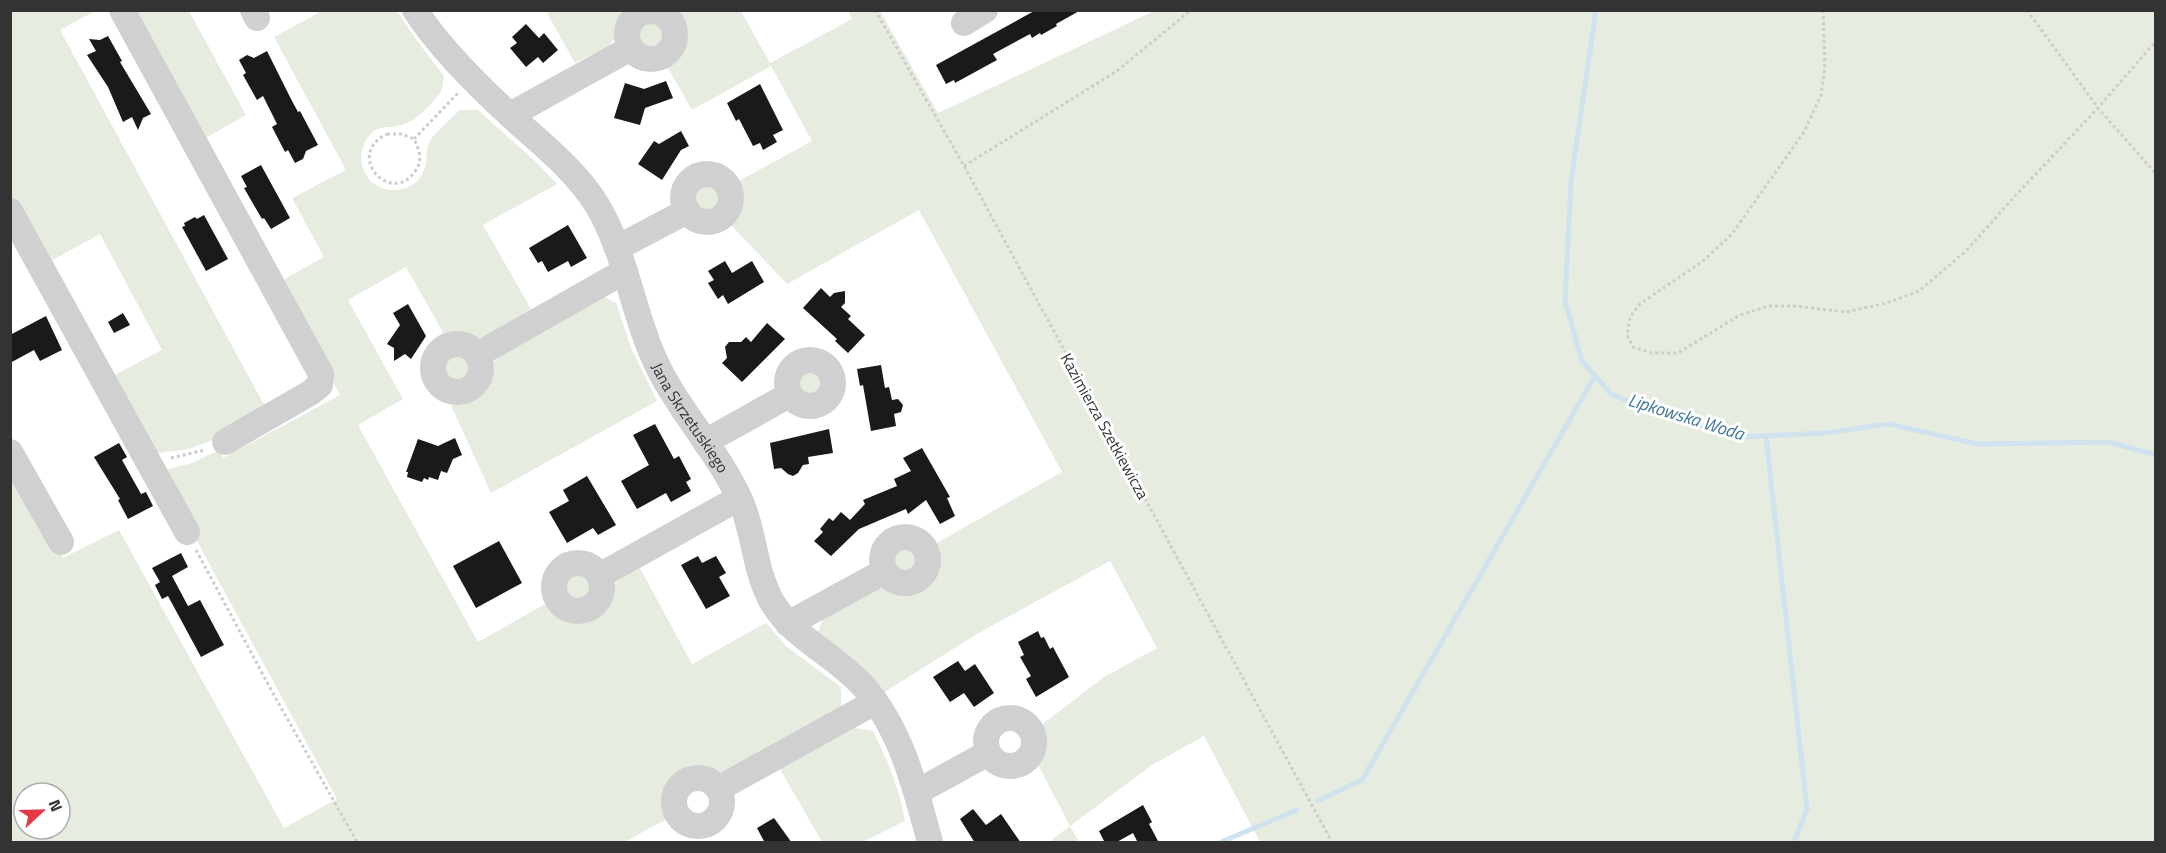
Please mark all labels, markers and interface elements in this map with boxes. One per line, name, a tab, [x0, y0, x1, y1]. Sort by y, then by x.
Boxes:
street label: Kazimierza Szetkiewicza	[1055, 349, 1155, 503]
street label: Jana Skrzetuskiego	[646, 358, 735, 477]
water label: Lipkowska Woda	[1625, 386, 1748, 447]
north arrow	[12, 781, 72, 841]
text: N	[43, 796, 69, 815]

